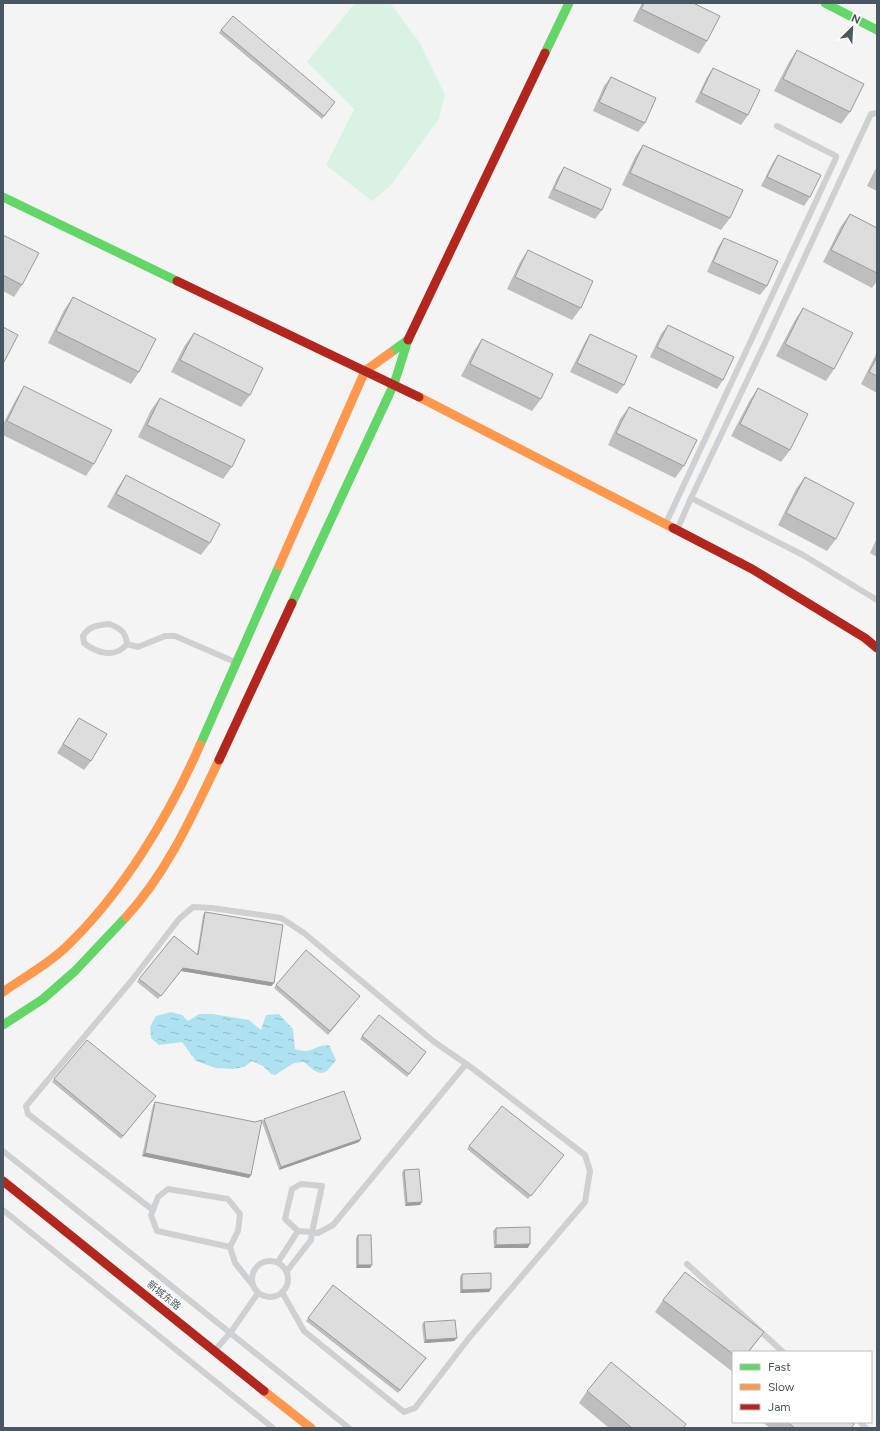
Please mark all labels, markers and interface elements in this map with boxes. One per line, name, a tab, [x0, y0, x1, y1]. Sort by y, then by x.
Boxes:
north arrow	[832, 8, 872, 48]
text: N	[849, 12, 862, 27]
street label: 新城东路	[144, 1277, 184, 1313]
legend	[732, 1351, 872, 1423]
text: Fast	[768, 1360, 791, 1374]
text: Slow	[768, 1380, 795, 1394]
text: Jam	[768, 1400, 791, 1414]

